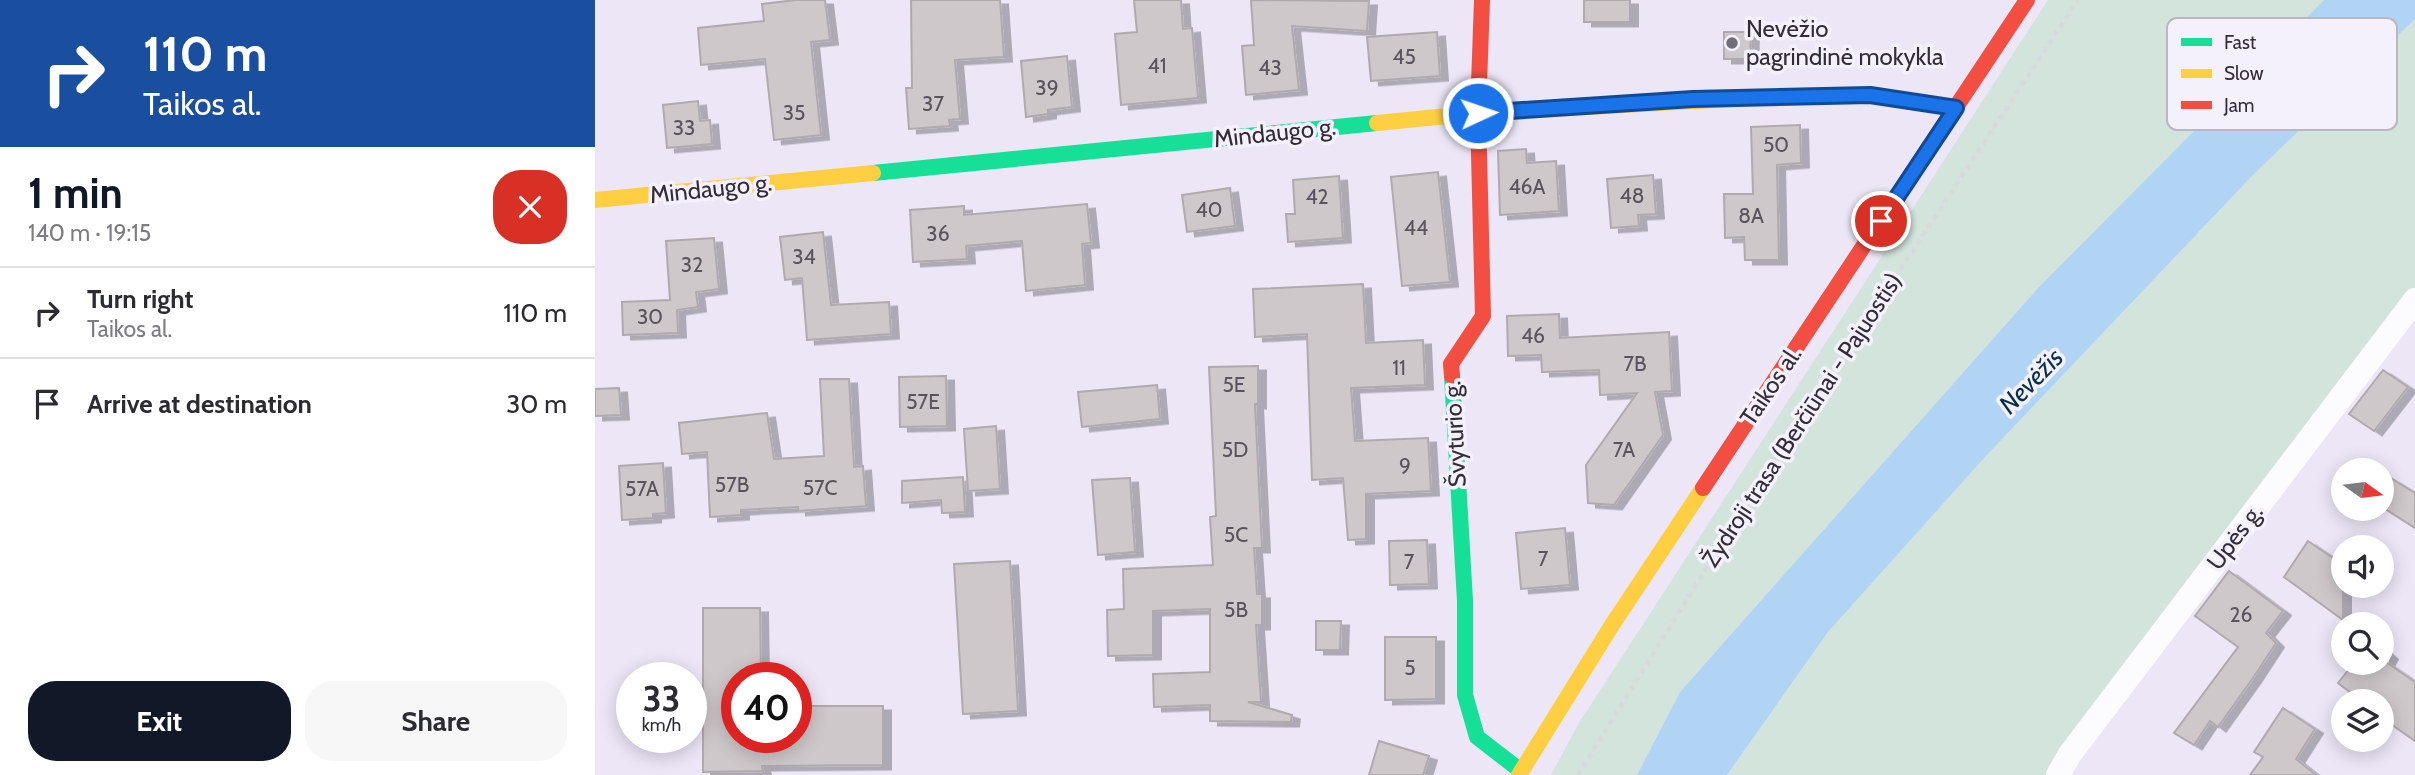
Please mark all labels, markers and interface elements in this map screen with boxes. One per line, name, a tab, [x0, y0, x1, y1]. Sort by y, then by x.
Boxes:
place label: Nevėžio pagrindinė mokykla	[1746, 14, 1944, 71]
legend	[2167, 18, 2397, 130]
text: 110 m	[143, 24, 267, 83]
icon: right	[28, 28, 119, 119]
text: Fast	[2224, 31, 2257, 54]
marker: Nevėžio pagrindinė mokykla	[1724, 35, 1740, 51]
house number: 45	[1392, 44, 1416, 69]
house number: 41	[1148, 53, 1166, 78]
house number: 43	[1258, 55, 1282, 80]
text: Slow	[2224, 62, 2264, 85]
house number: 39	[1035, 75, 1059, 100]
position arrow	[1441, 76, 1515, 150]
text: Taikos al.	[143, 84, 262, 123]
house number: 37	[922, 91, 944, 116]
text: Jam	[2223, 94, 2254, 117]
house number: 35	[783, 100, 805, 125]
street label: Mindaugo g.	[1212, 112, 1337, 153]
house number: 33	[673, 115, 695, 140]
house number: 50	[1763, 132, 1789, 157]
text: 1 min	[28, 167, 123, 219]
street label: Mindaugo g.	[648, 168, 773, 209]
button: close	[493, 170, 567, 244]
house number: 46A	[1508, 174, 1546, 199]
house number: 48	[1620, 183, 1644, 208]
house number: 42	[1305, 184, 1329, 209]
pin	[1851, 191, 1911, 251]
house number: 40	[1196, 197, 1222, 222]
icon: arrive	[1862, 202, 1900, 240]
house number: 8A	[1738, 203, 1764, 228]
house number: 44	[1404, 215, 1428, 240]
text: 140 m · 19:15	[28, 219, 151, 247]
house number: 36	[926, 221, 950, 246]
house number: 34	[792, 244, 816, 269]
house number: 32	[681, 252, 703, 277]
street label: Žydroji trasa (Berčiūnai - Pajuostis)	[1696, 267, 1908, 572]
text: Turn right	[87, 283, 193, 315]
icon: right	[28, 294, 66, 332]
text: 110 m	[503, 297, 567, 329]
house number: 30	[637, 304, 663, 329]
text: Taikos al.	[87, 315, 172, 343]
house number: 46	[1521, 323, 1545, 348]
street label: Taikos al.	[1734, 341, 1807, 431]
water label: Nevėžis	[1992, 342, 2070, 420]
house number: 7B	[1623, 351, 1647, 376]
house number: 11	[1392, 355, 1406, 380]
house number: 5E	[1223, 372, 1246, 397]
street label: Švyturio g.	[1437, 380, 1472, 488]
icon: arrive	[28, 385, 66, 423]
text: Arrive at destination	[87, 388, 312, 420]
text: 30 m	[506, 388, 567, 420]
house number: 57E	[906, 389, 940, 414]
house number: 5D	[1222, 437, 1248, 462]
house number: 7A	[1613, 437, 1635, 462]
house number: 9	[1399, 453, 1411, 478]
north arrow	[2331, 458, 2394, 522]
map controls	[2331, 458, 2394, 752]
house number: 57B	[715, 472, 749, 497]
house number: 57C	[803, 475, 837, 500]
house number: 57A	[625, 476, 659, 501]
street label: Upės g.	[2200, 498, 2269, 575]
house number: 5C	[1224, 522, 1248, 547]
button: sound	[2331, 535, 2394, 598]
house number: 7	[1538, 546, 1549, 571]
house number: 7	[1404, 549, 1415, 574]
house number: 5B	[1224, 597, 1248, 622]
house number: 26	[2230, 602, 2253, 627]
button: search	[2331, 612, 2394, 675]
house number: 5	[1404, 655, 1416, 680]
speed limit sign: 40	[721, 662, 812, 753]
text: 33	[643, 677, 680, 720]
button: Exit	[28, 681, 291, 761]
button: Share	[305, 681, 567, 761]
button: layers	[2331, 689, 2394, 752]
text: km/h	[642, 714, 681, 736]

